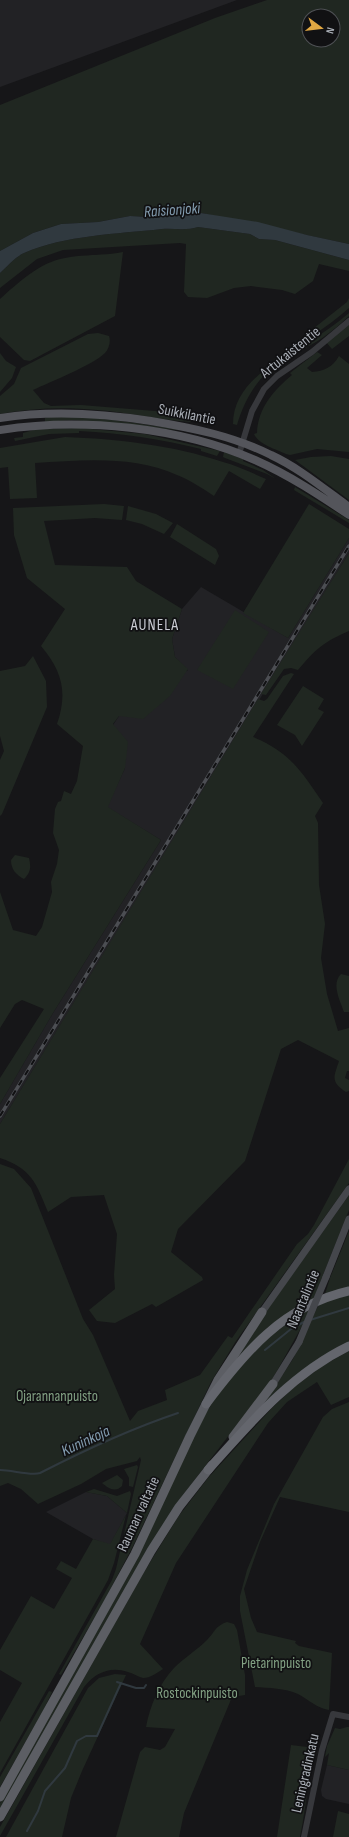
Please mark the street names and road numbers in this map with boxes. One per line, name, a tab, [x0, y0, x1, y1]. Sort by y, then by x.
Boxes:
street label: Artukaistentie	[256, 322, 324, 383]
street label: Suikkilantie	[157, 400, 217, 429]
street label: Naantalintie	[283, 1267, 324, 1331]
street label: Rauman valtatie	[113, 1474, 164, 1555]
street label: Leningradinkatu	[287, 1732, 324, 1815]

